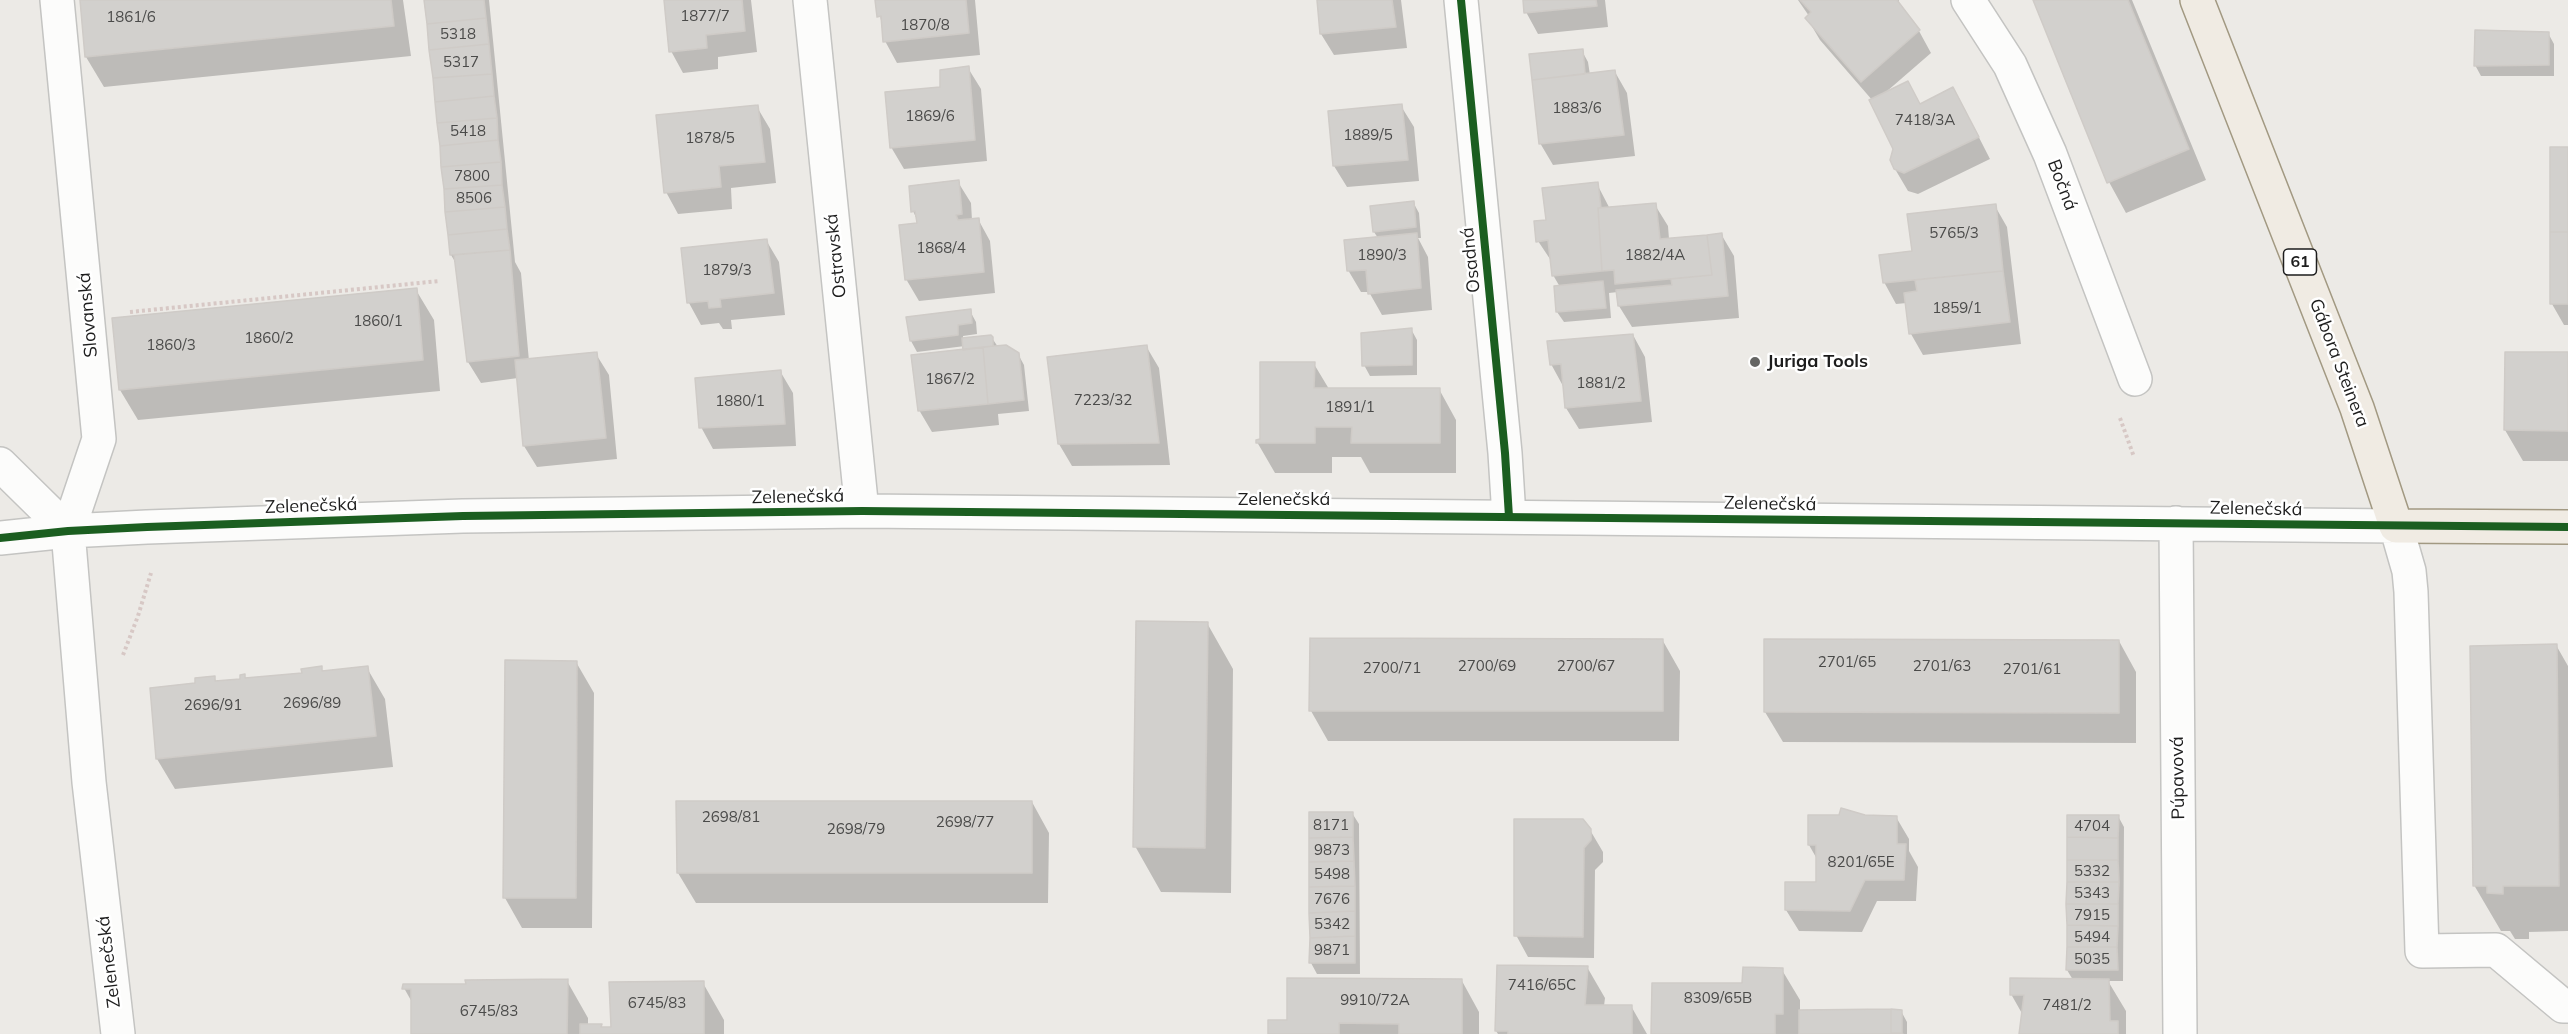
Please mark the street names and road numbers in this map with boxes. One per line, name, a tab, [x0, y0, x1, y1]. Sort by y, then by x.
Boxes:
street label: Bočná	[2042, 156, 2082, 214]
street label: Ostravská	[821, 213, 851, 299]
street label: Osadná	[1457, 226, 1485, 294]
road number: 61	[2284, 249, 2316, 275]
street label: Slovanská	[74, 272, 102, 358]
street label: Gábora Steinera	[2305, 296, 2373, 430]
street label: Zelenečská	[752, 485, 844, 509]
street label: Zelenečská	[1238, 489, 1330, 511]
street label: Zelenečská	[1724, 492, 1816, 516]
street label: Zelenečská	[264, 494, 358, 518]
street label: Zelenečská	[2210, 497, 2302, 521]
street label: Púpavová	[2166, 736, 2190, 820]
street label: Zelenečská	[93, 915, 125, 1009]

